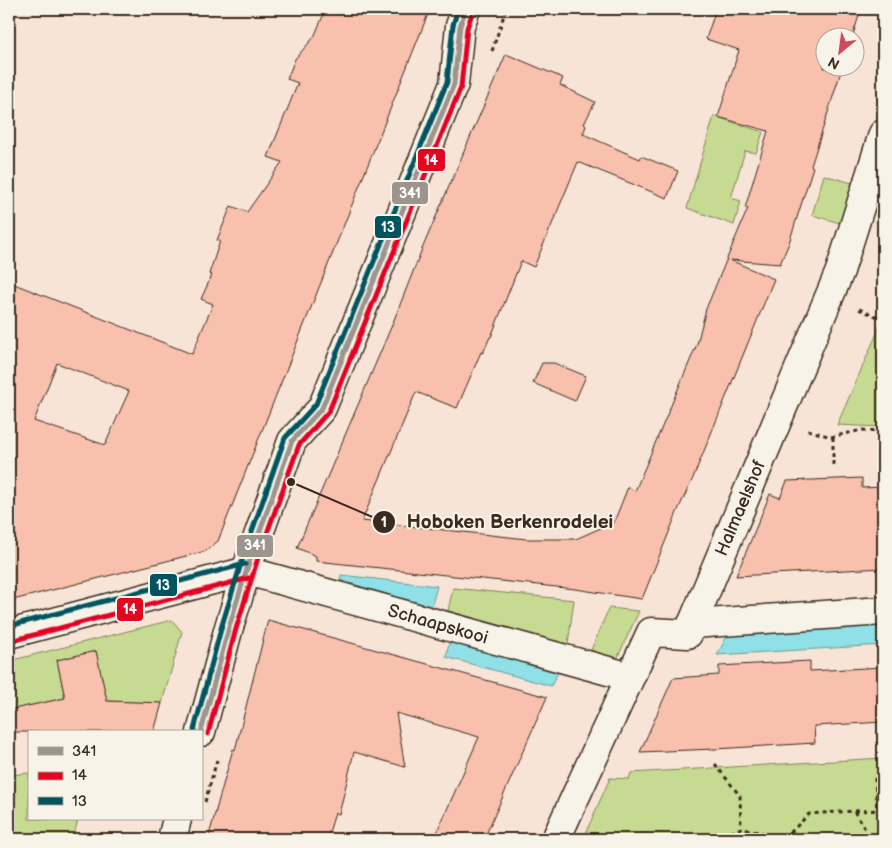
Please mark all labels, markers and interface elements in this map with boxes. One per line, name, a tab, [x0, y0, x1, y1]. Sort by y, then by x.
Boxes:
north arrow	[814, 28, 864, 78]
text: N	[825, 53, 843, 73]
line badge: 14	[417, 148, 446, 172]
text: 14	[424, 152, 439, 169]
line badge: 341	[391, 181, 429, 205]
text: 341	[399, 185, 421, 202]
line badge: 13	[374, 215, 402, 239]
text: 13	[381, 219, 395, 236]
street label: Halmaelshof	[711, 457, 770, 559]
callout: Hoboken Berkenrodelei	[371, 505, 623, 539]
text: Hoboken Berkenrodelei	[407, 511, 613, 534]
text: 1	[381, 513, 387, 532]
line badge: 341	[236, 534, 274, 558]
text: 341	[244, 537, 266, 554]
line badge: 13	[149, 573, 178, 597]
text: 13	[156, 577, 170, 594]
line badge: 14	[116, 597, 144, 622]
street label: Schaapskooi	[385, 600, 490, 649]
text: 14	[123, 601, 138, 618]
legend	[28, 730, 202, 820]
text: 341	[72, 742, 96, 761]
text: 14	[72, 766, 87, 785]
text: 13	[72, 792, 87, 811]

